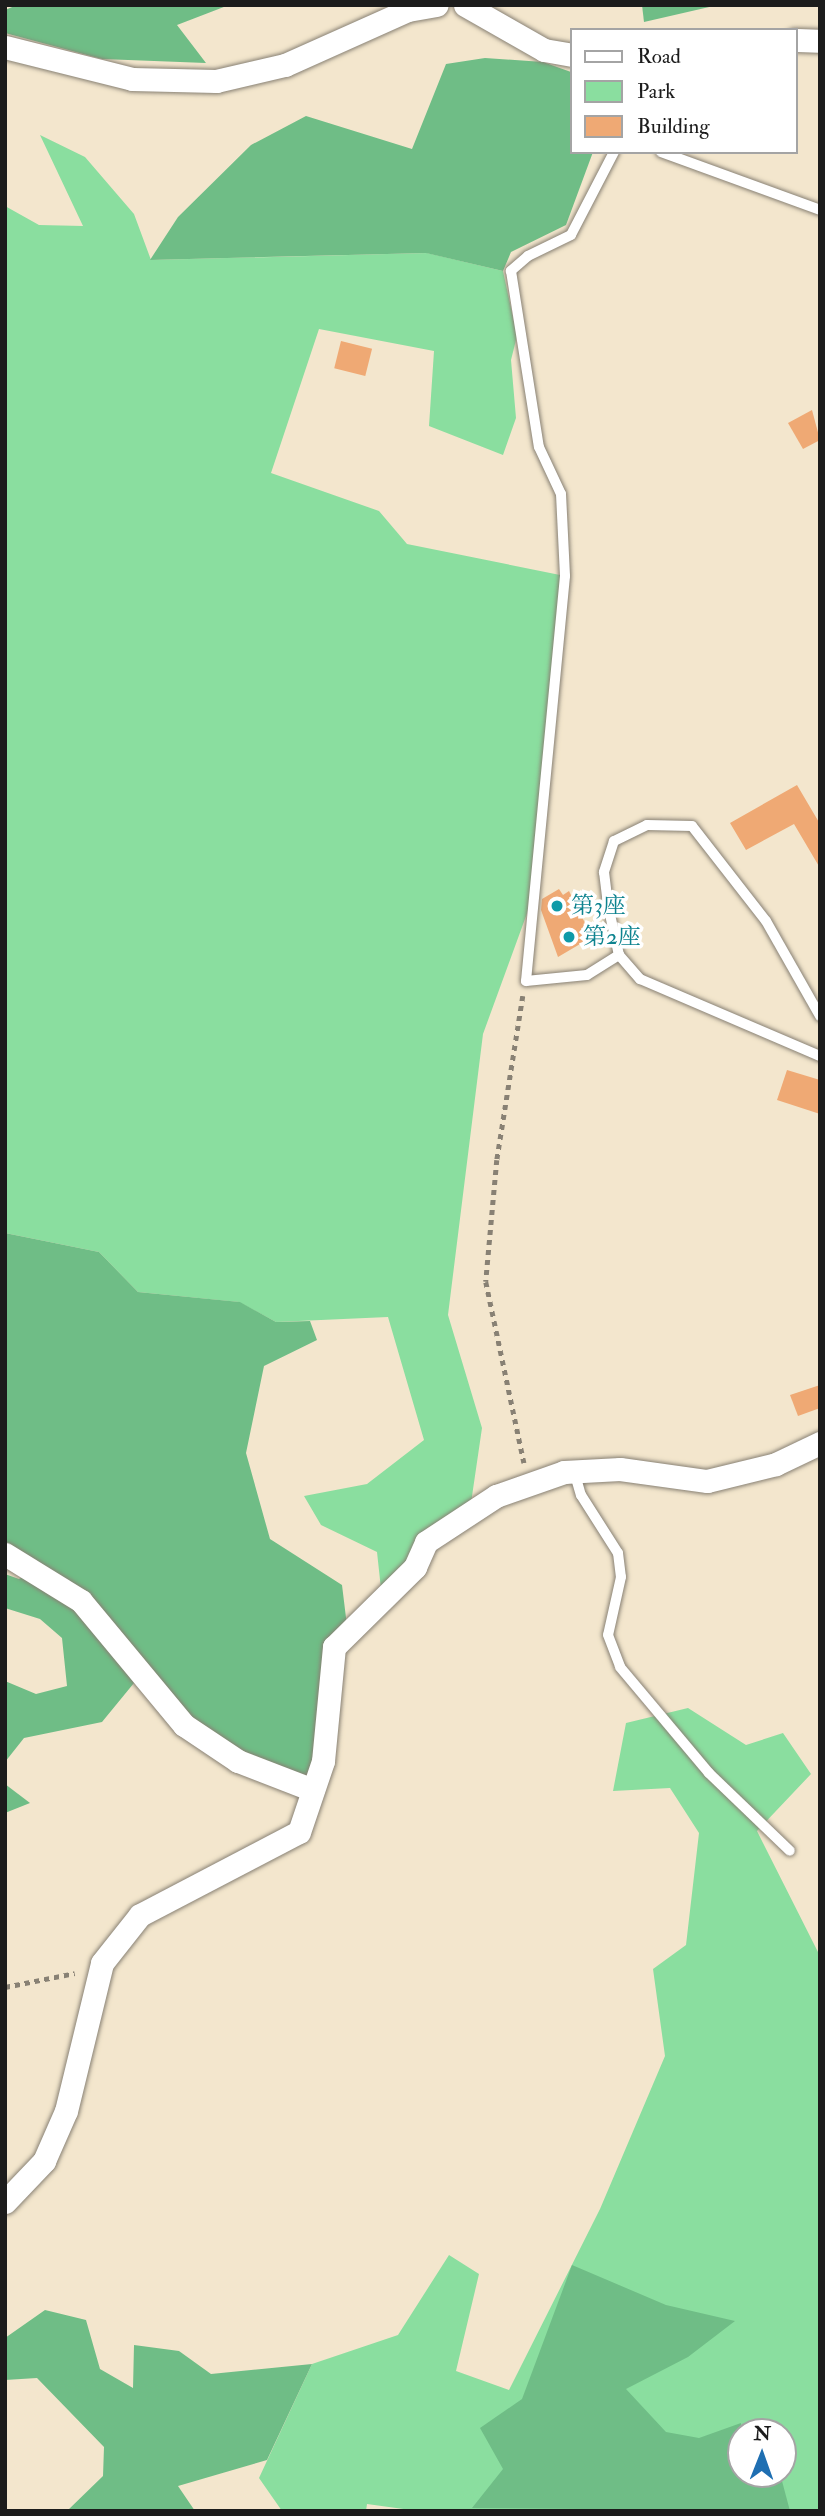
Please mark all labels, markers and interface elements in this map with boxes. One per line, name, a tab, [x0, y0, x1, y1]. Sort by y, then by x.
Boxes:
legend	[570, 28, 797, 154]
text: Road	[637, 43, 681, 70]
text: Park	[637, 78, 675, 105]
text: Building	[637, 113, 710, 140]
place label: 第3座	[571, 892, 626, 920]
marker: 第3座	[549, 898, 565, 914]
place label: 第2座	[583, 923, 641, 951]
marker: 第2座	[561, 929, 577, 945]
north arrow	[727, 2418, 797, 2488]
text: N	[754, 2422, 771, 2446]

